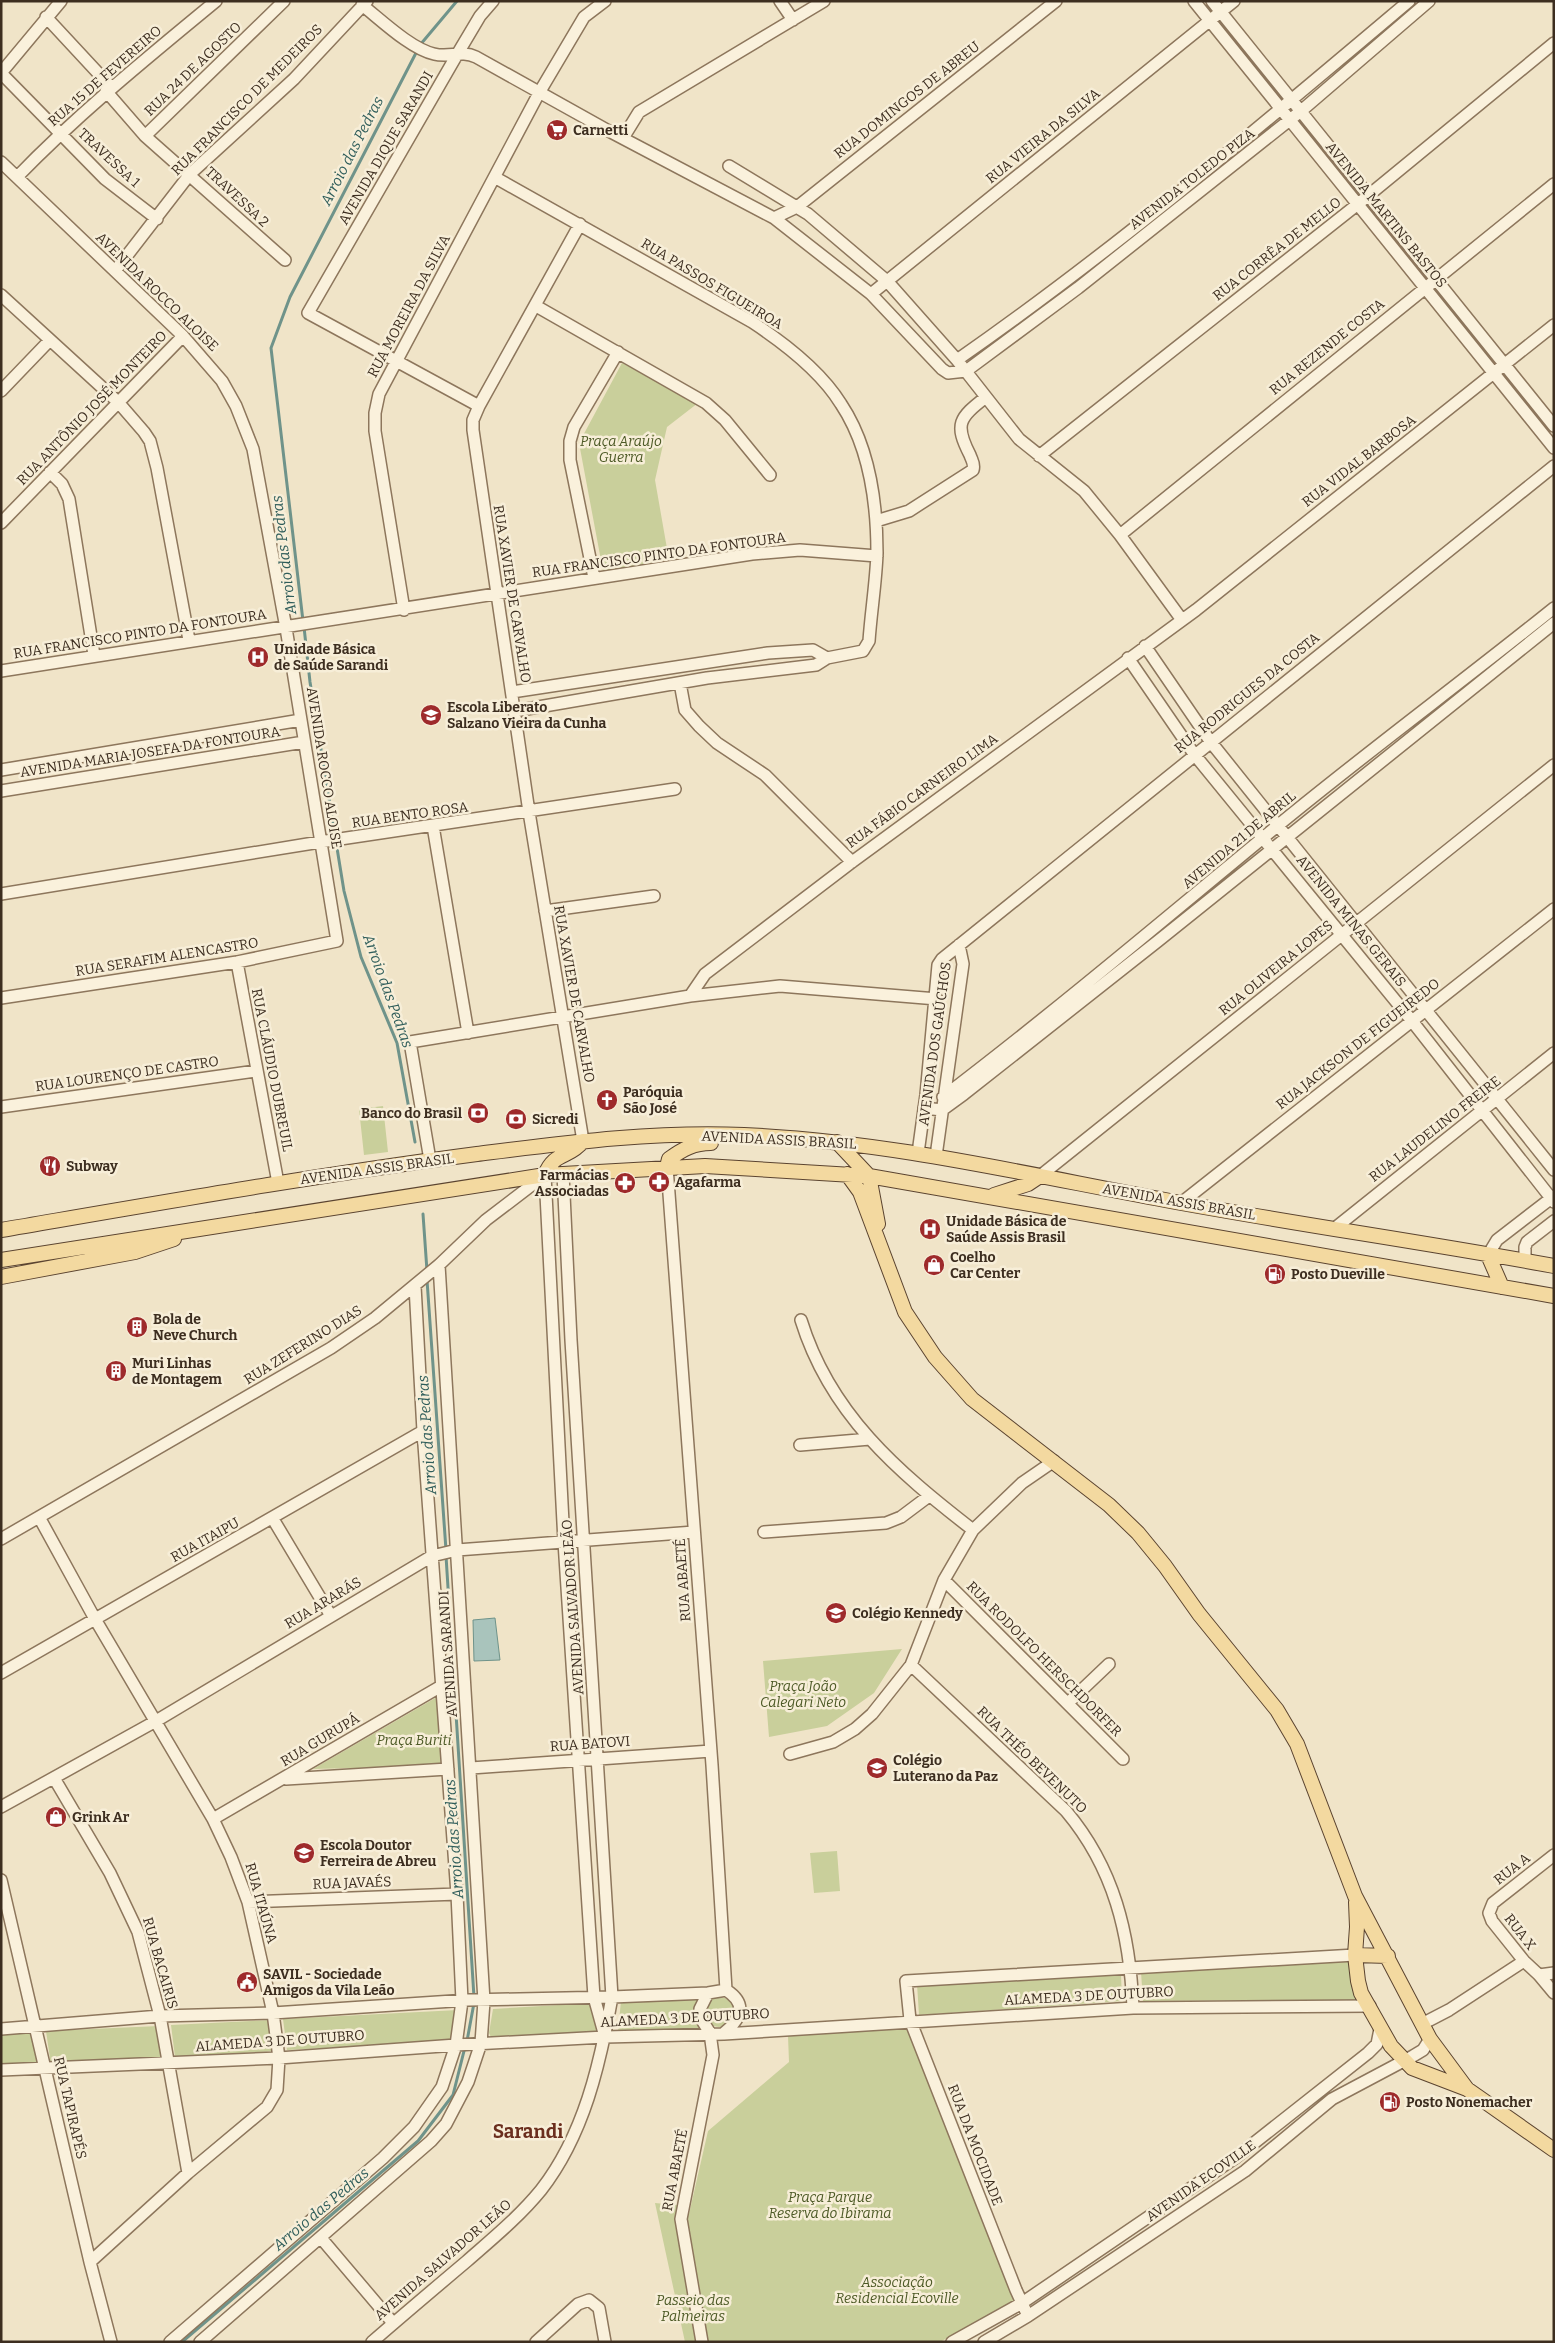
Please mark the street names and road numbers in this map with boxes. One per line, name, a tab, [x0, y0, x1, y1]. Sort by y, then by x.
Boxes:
street label: RUA 24 DE AGOSTO	[141, 18, 245, 120]
street label: RUA FRANCISCO DE MEDEIROS	[168, 21, 326, 179]
street label: RUA 15 DE FEVEREIRO	[45, 22, 165, 130]
street label: RUA DOMINGOS DE ABREU	[831, 37, 984, 162]
street label: AVENIDA DIQUE SARANDI	[335, 68, 437, 228]
street label: RUA VIEIRA DA SILVA	[983, 85, 1103, 187]
street label: TRAVESSA 1	[75, 125, 144, 191]
street label: AVENIDA TOLEDO PIZA	[1126, 125, 1258, 233]
street label: AVENIDA MARTINS BASTOS	[1322, 139, 1450, 291]
street label: TRAVESSA 2	[202, 163, 272, 231]
street label: RUA CORRÊA DE MELLO	[1209, 193, 1345, 304]
street label: AVENIDA ROCCO ALOISE	[92, 229, 222, 355]
street label: RUA MOREIRA DA SILVA	[364, 232, 454, 380]
street label: RUA PASSOS FIGUEIROA	[638, 235, 786, 333]
street label: RUA REZENDE COSTA	[1266, 295, 1388, 399]
street label: RUA ANTÔNIO JOSÉ MONTEIRO	[13, 326, 171, 489]
street label: RUA VIDAL BARBOSA	[1299, 411, 1419, 511]
street label: RUA XAVIER DE CARVALHO	[490, 504, 534, 684]
street label: RUA FRANCISCO PINTO DA FONTOURA	[531, 529, 787, 581]
street label: RUA FRANCISCO PINTO DA FONTOURA	[12, 606, 268, 662]
street label: RUA RODRIGUES DA COSTA	[1171, 629, 1323, 757]
street label: AVENIDA ROCCO ALOISE	[303, 686, 345, 850]
street label: AVENIDA MARIA JOSEFA DA FONTOURA	[19, 723, 281, 781]
street label: RUA FÁBIO CARNEIRO LIMA	[842, 729, 1001, 852]
street label: AVENIDA 21 DE ABRIL	[1179, 787, 1299, 892]
street label: RUA BENTO ROSA	[351, 798, 470, 832]
street label: AVENIDA MINAS GERAIS	[1293, 852, 1409, 990]
street label: RUA XAVIER DE CARVALHO	[550, 904, 598, 1084]
street label: RUA OLIVEIRA LOPES	[1216, 917, 1336, 1019]
street label: RUA SERAFIM ALENCASTRO	[74, 934, 260, 980]
street label: AVENIDA DOS GAÚCHOS	[914, 961, 955, 1127]
street label: RUA JACKSON DE FIGUEIREDO	[1273, 975, 1443, 1113]
street label: RUA CLÁUDIO DUBREUIL	[248, 987, 297, 1153]
street label: RUA LOURENÇO DE CASTRO	[34, 1053, 220, 1095]
street label: RUA LAUDELINO FREIRE	[1366, 1072, 1504, 1186]
street label: AVENIDA ASSIS BRASIL	[701, 1127, 857, 1153]
street label: AVENIDA ASSIS BRASIL	[299, 1150, 455, 1188]
street label: AVENIDA ASSIS BRASIL	[1101, 1180, 1257, 1224]
street label: RUA ZEFERINO DIAS	[241, 1302, 365, 1388]
street label: RUA ITAIPU	[168, 1514, 243, 1566]
street label: AVENIDA SALVADOR LEÃO	[558, 1519, 588, 1695]
street label: RUA ABAETÉ	[671, 1538, 694, 1622]
street label: RUA ARARÁS	[281, 1573, 364, 1633]
street label: RUA RODOLFO HERSCHDORFER	[963, 1578, 1125, 1740]
street label: AVENIDA SARANDI	[435, 1590, 461, 1718]
street label: RUA THÉO BEVENUTO	[973, 1702, 1091, 1817]
street label: RUA GURUPÁ	[277, 1709, 363, 1770]
street label: RUA BATOVI	[549, 1733, 631, 1755]
street label: RUA A	[1490, 1850, 1534, 1888]
street label: RUA ITAÚNA	[241, 1860, 282, 1945]
street label: RUA JAVAÉS	[312, 1872, 392, 1893]
street label: RUA X	[1501, 1911, 1540, 1954]
street label: RUA BACAIRIS	[139, 1915, 181, 2011]
street label: ALAMEDA 3 DE OUTUBRO	[1004, 1983, 1174, 2009]
street label: ALAMEDA 3 DE OUTUBRO	[600, 2005, 770, 2031]
street label: ALAMEDA 3 DE OUTUBRO	[195, 2027, 365, 2055]
street label: RUA TAPIRAPÉS	[50, 2055, 91, 2161]
street label: RUA DA MOCIDADE	[944, 2082, 1006, 2208]
street label: RUA ABAETÉ	[658, 2127, 691, 2213]
street label: AVENIDA ECOVILLE	[1143, 2137, 1259, 2225]
street label: AVENIDA SALVADOR LEÃO	[371, 2196, 515, 2324]

